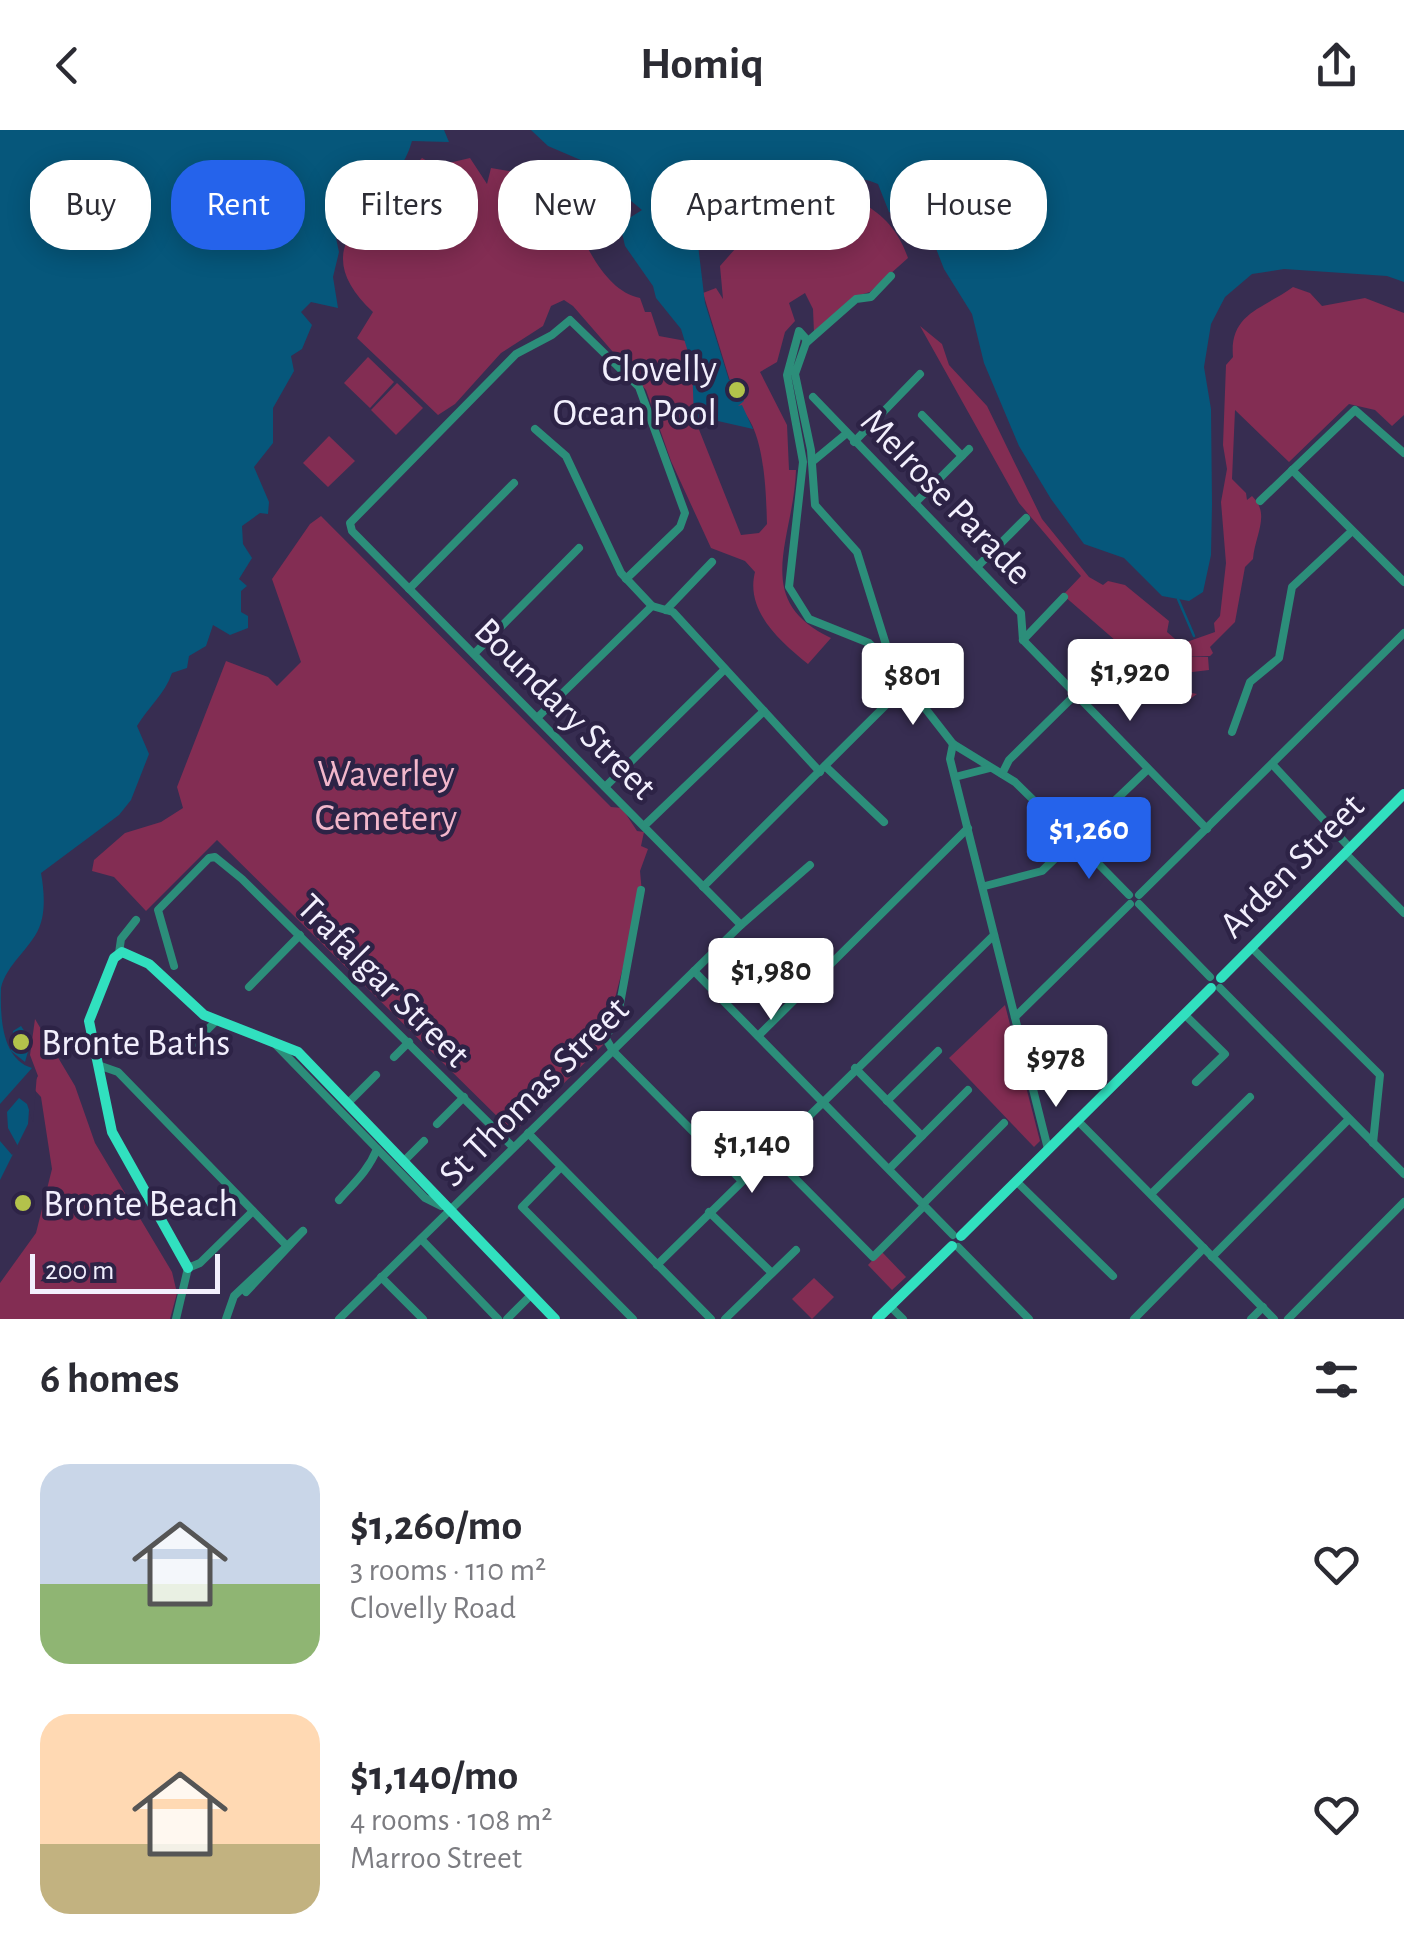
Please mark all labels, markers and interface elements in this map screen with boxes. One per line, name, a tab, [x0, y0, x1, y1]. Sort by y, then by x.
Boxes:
icon: back	[40, 38, 95, 93]
icon: share	[1309, 38, 1364, 93]
text: Homiq	[640, 42, 764, 87]
chip: Buy	[30, 160, 151, 250]
chip: Rent	[171, 160, 305, 250]
chip: Filters	[325, 160, 478, 250]
chip: New	[498, 160, 631, 250]
chip: Apartment	[651, 160, 870, 250]
chip: House	[890, 160, 1047, 250]
place label: Clovelly Ocean Pool	[553, 351, 717, 433]
marker: Clovelly Ocean Pool	[726, 379, 748, 401]
street label: Melrose Parade	[853, 402, 1038, 592]
street label: Boundary Street	[467, 612, 662, 807]
pin: $1,920	[1049, 639, 1211, 724]
pin: $801	[854, 643, 972, 728]
text: $1,920	[1090, 655, 1170, 687]
text: $801	[884, 659, 942, 691]
park label: Waverley Cemetery	[315, 756, 457, 838]
street label: Arden Street	[1213, 787, 1372, 946]
pin: $1,260	[1008, 797, 1170, 882]
text: $1,260	[1049, 813, 1129, 845]
street label: Trafalgar Street	[289, 888, 476, 1075]
pin: $1,980	[690, 938, 852, 1023]
text: $1,980	[730, 954, 812, 986]
street label: St Thomas Street	[432, 990, 636, 1194]
place label: Bronte Baths	[41, 1025, 230, 1063]
pin: $978	[997, 1025, 1115, 1110]
marker: Bronte Baths	[10, 1031, 32, 1053]
text: $978	[1026, 1041, 1086, 1073]
pin: $1,140	[671, 1111, 833, 1196]
text: $1,140	[713, 1127, 791, 1159]
place label: Bronte Beach	[43, 1186, 238, 1224]
marker: Bronte Beach	[12, 1192, 34, 1214]
scale bar	[30, 1249, 220, 1294]
text: 200 m	[45, 1257, 114, 1285]
icon: filters	[1309, 1352, 1364, 1407]
text: 6 homes	[40, 1358, 179, 1400]
icon: home	[120, 1504, 240, 1624]
text: $1,260/mo	[350, 1505, 522, 1547]
icon: heart	[1309, 1537, 1364, 1592]
text: 3 rooms · 110 m²	[350, 1554, 546, 1586]
text: Clovelly Road	[350, 1592, 516, 1624]
icon: home	[120, 1754, 240, 1874]
text: $1,140/mo	[350, 1755, 518, 1797]
icon: heart	[1309, 1787, 1364, 1842]
text: 4 rooms · 108 m²	[350, 1804, 553, 1836]
text: Marroo Street	[350, 1842, 522, 1874]

